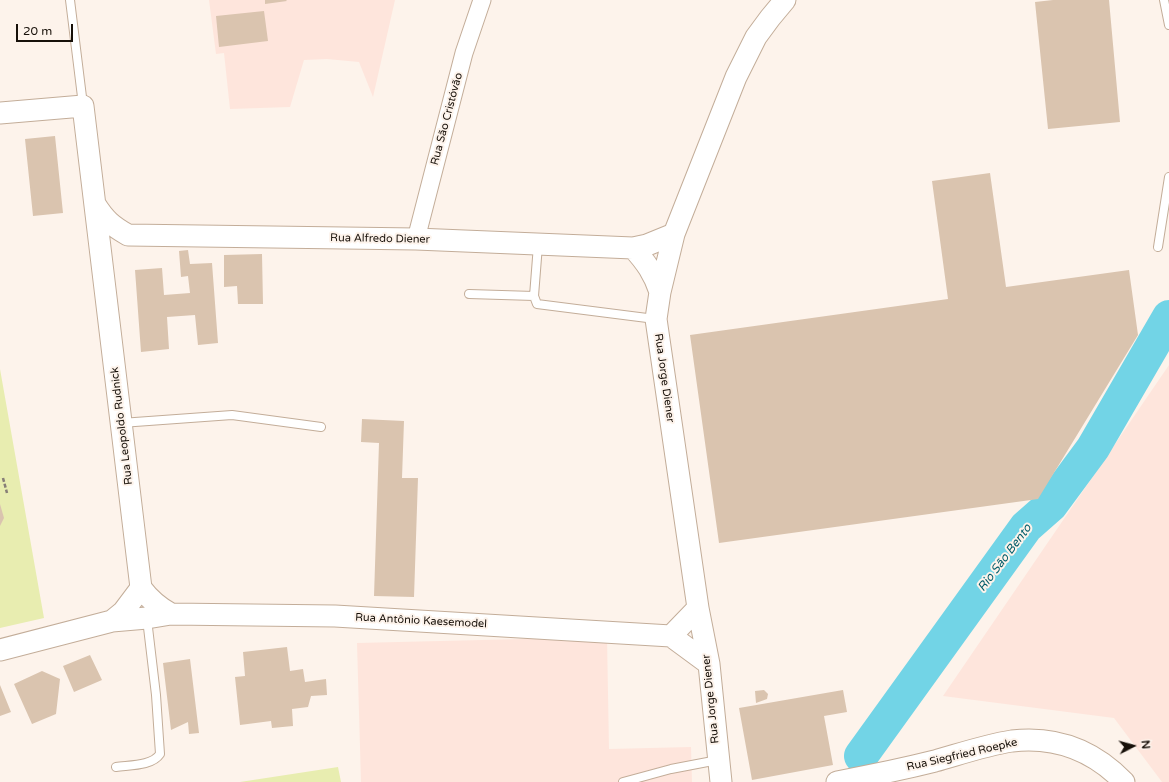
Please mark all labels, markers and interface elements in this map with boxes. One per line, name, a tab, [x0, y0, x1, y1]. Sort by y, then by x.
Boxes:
scale bar	[18, 16, 75, 42]
text: 20 m	[23, 24, 52, 38]
street label: Rua São Cristóvão	[428, 71, 466, 167]
street label: Rua Alfredo Diener	[330, 232, 430, 246]
street label: Rua Jorge Diener	[651, 333, 677, 423]
street label: Rua Leopoldo Rudnick	[108, 366, 136, 486]
water label: Rio São Bento	[975, 522, 1035, 594]
street label: Rua Antônio Kaesemodel	[355, 611, 487, 631]
street label: Rua Jorge Diener	[700, 654, 722, 744]
north arrow	[1113, 726, 1153, 766]
street label: Rua Siegfried Roepke	[905, 736, 1019, 774]
text: N	[1139, 740, 1152, 750]

